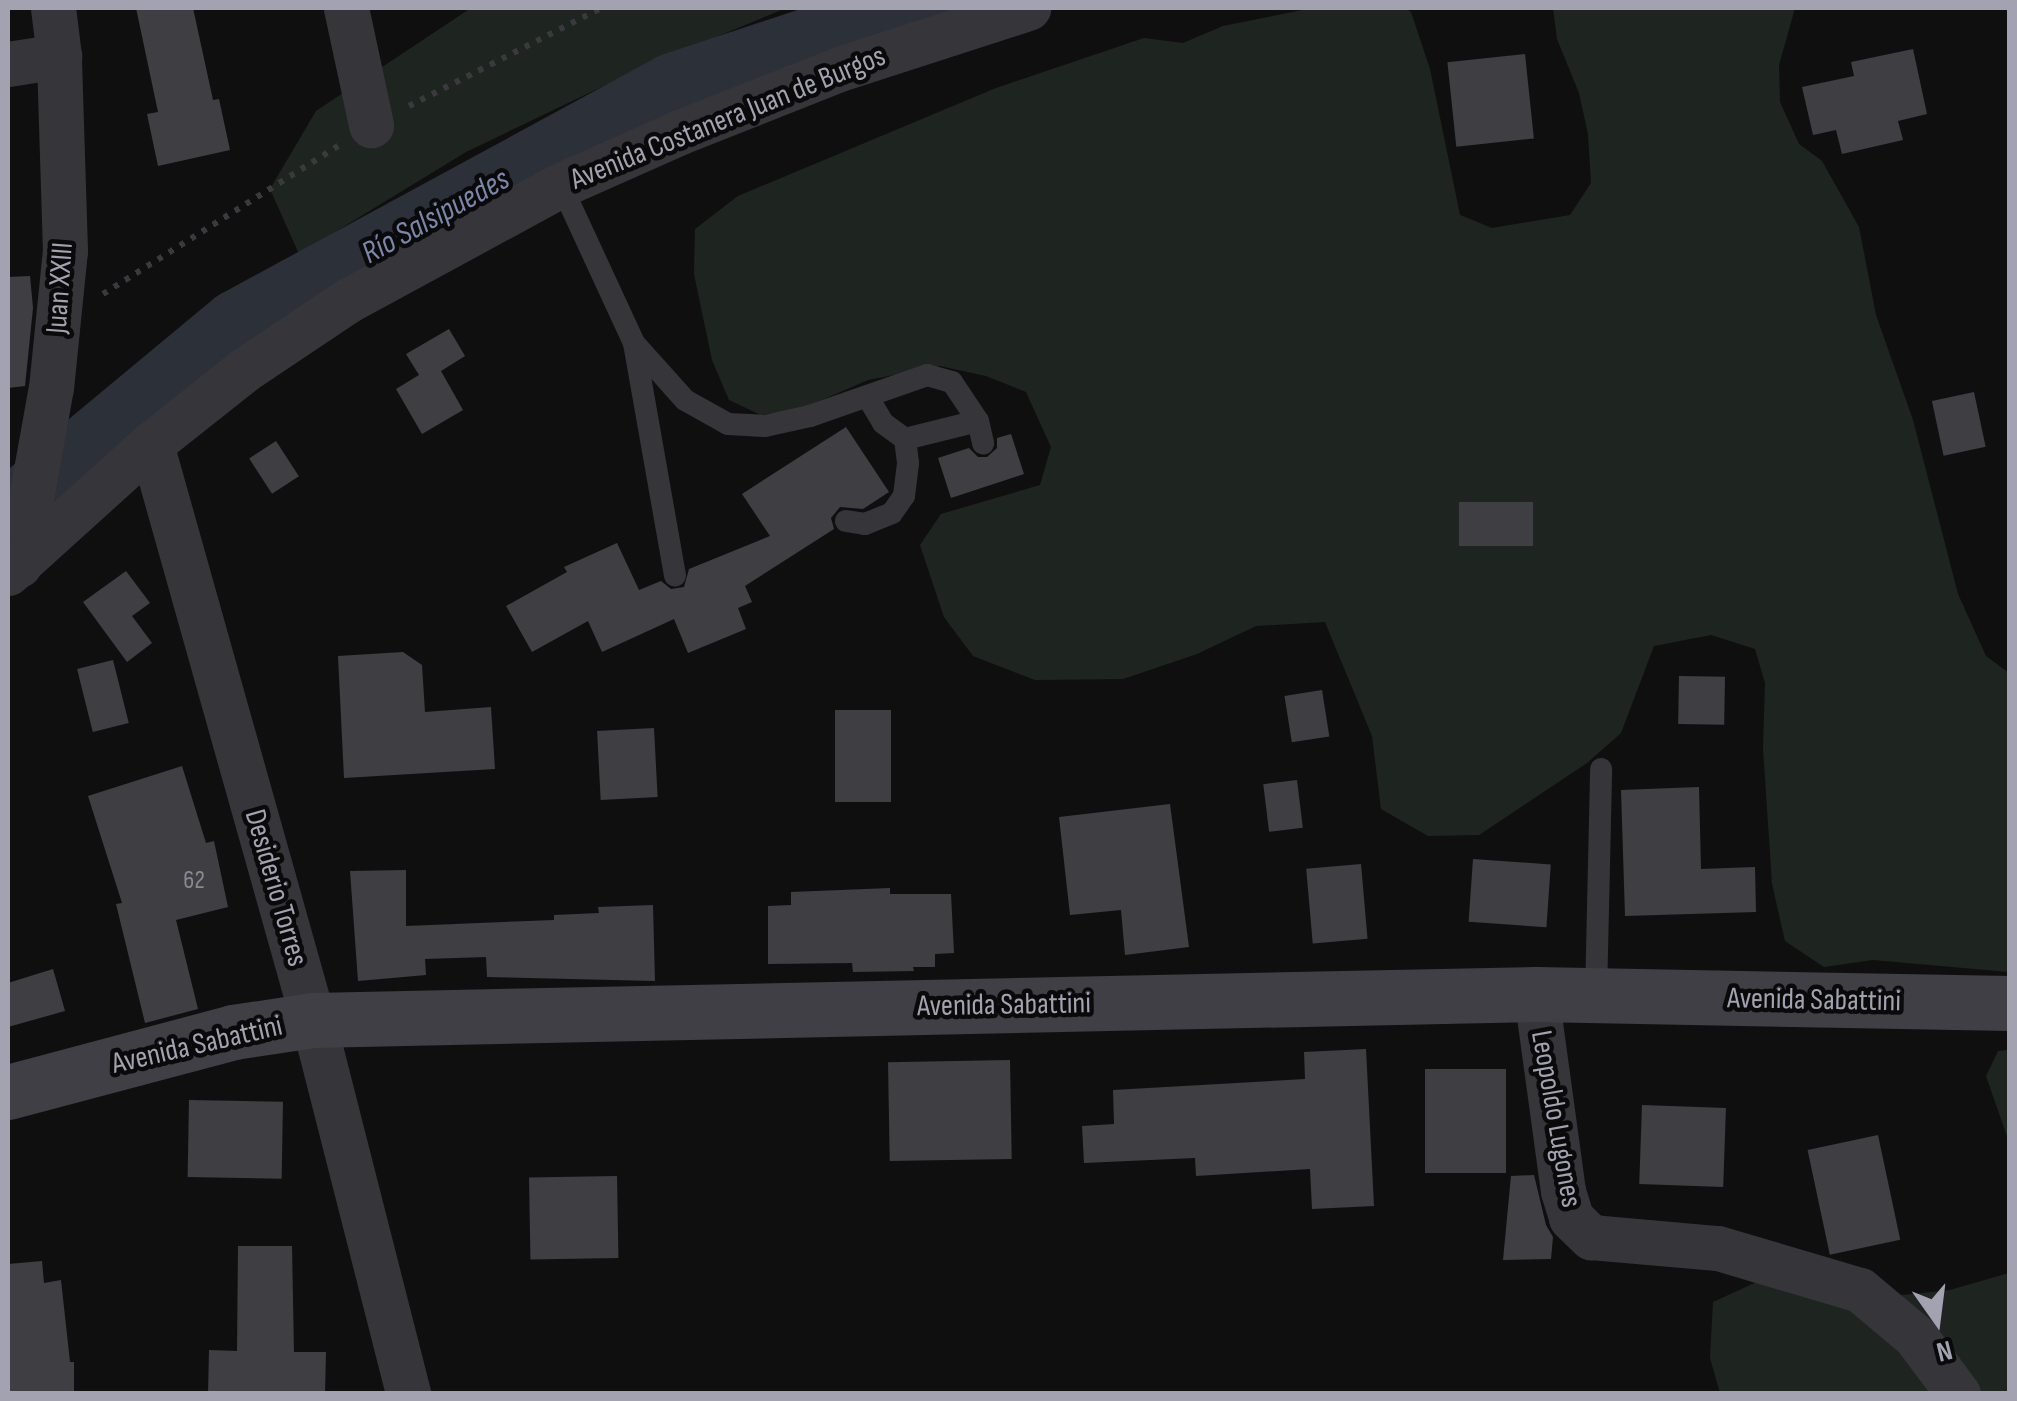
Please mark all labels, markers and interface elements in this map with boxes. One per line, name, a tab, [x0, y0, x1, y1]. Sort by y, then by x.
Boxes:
street label: Avenida Costanera Juan de Burgos	[565, 38, 891, 198]
water label: Río Salsipuedes	[355, 161, 517, 273]
street label: Juan XXIII	[39, 241, 81, 335]
street label: Desiderio Torres	[236, 805, 316, 971]
house number: 62	[183, 866, 205, 896]
street label: Avenida Sabattini	[1727, 980, 1901, 1020]
street label: Avenida Sabattini	[917, 985, 1091, 1025]
street label: Avenida Sabattini	[108, 1008, 286, 1082]
street label: Leopoldo Lugones	[1523, 1028, 1589, 1210]
north arrow	[1887, 1271, 1987, 1371]
text: N	[1933, 1333, 1956, 1368]

